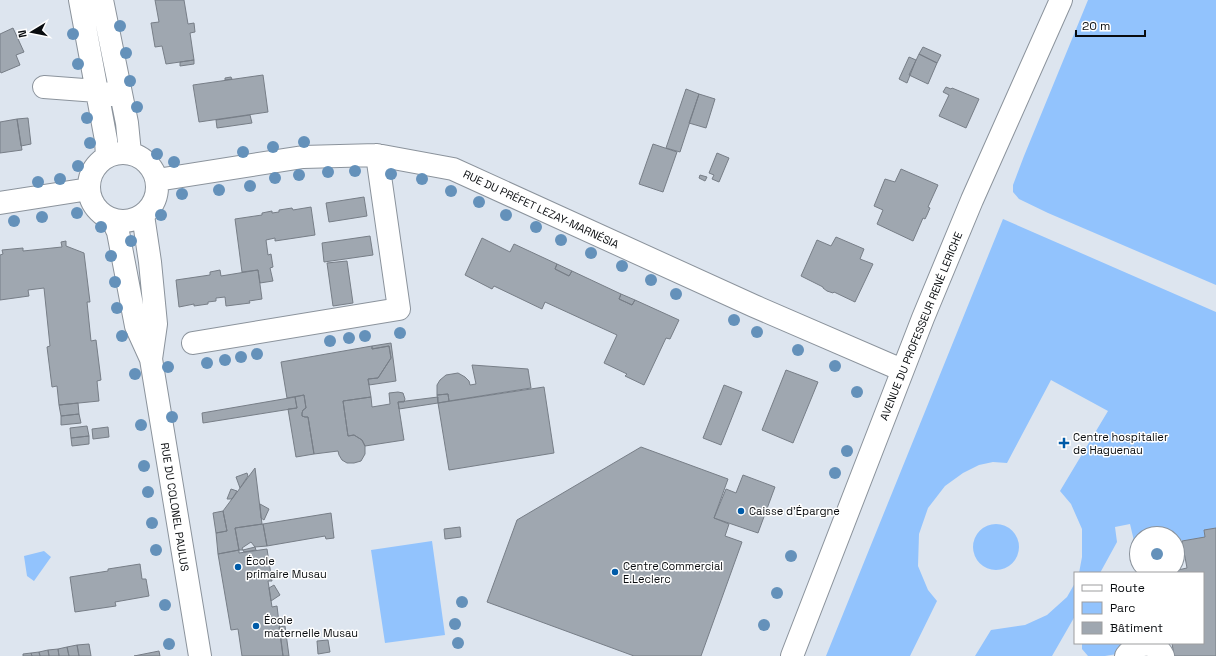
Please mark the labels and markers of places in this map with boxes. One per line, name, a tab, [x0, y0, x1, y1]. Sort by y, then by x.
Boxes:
place label: Centre hospitalier de Haguenau	[1073, 430, 1168, 457]
marker: Centre hospitalier de Haguenau	[1058, 437, 1070, 449]
place label: Caisse d'Épargne	[749, 504, 840, 518]
marker: Caisse d'Épargne	[736, 506, 746, 516]
place label: École primaire Musau	[246, 554, 327, 581]
place label: Centre Commercial E.Leclerc	[623, 559, 723, 586]
marker: École primaire Musau	[233, 562, 243, 572]
marker: Centre Commercial E.Leclerc	[610, 567, 620, 577]
place label: École maternelle Musau	[264, 613, 358, 640]
marker: École maternelle Musau	[251, 621, 261, 631]

